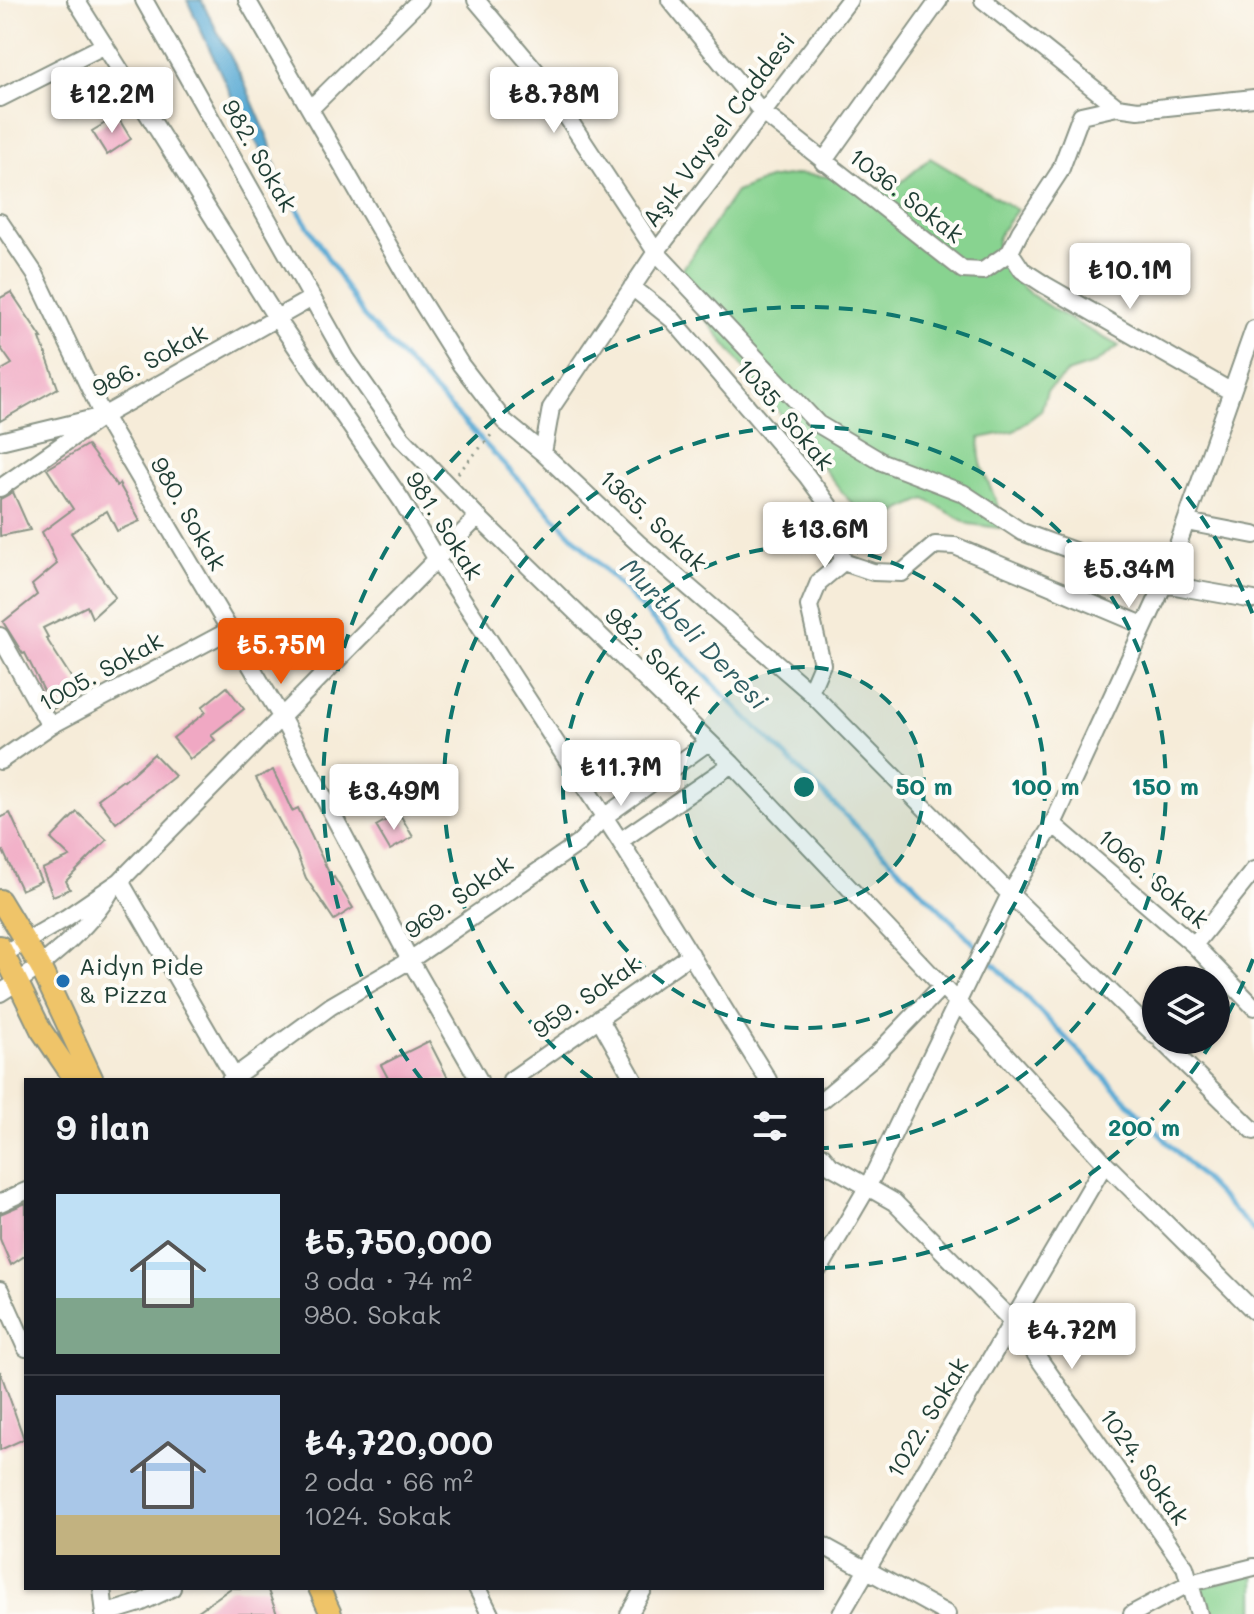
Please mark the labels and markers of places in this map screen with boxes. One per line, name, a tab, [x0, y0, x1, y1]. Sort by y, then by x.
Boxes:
pin: ₺12.2M	[47, 67, 177, 135]
pin: ₺8.78M	[489, 67, 619, 135]
pin: ₺10.1M	[1065, 243, 1195, 311]
pin: ₺13.6M	[760, 502, 890, 570]
pin: ₺5.34M	[1064, 542, 1194, 610]
pin: ₺5.75M	[216, 618, 346, 686]
pin: ₺11.7M	[556, 740, 686, 808]
pin: ₺3.49M	[329, 764, 459, 832]
centre of rings	[790, 773, 818, 801]
place label: Aidyn Pide & Pizza	[79, 950, 204, 1009]
marker: Aidyn Pide & Pizza	[54, 972, 72, 990]
pin: ₺4.72M	[1007, 1303, 1137, 1371]

